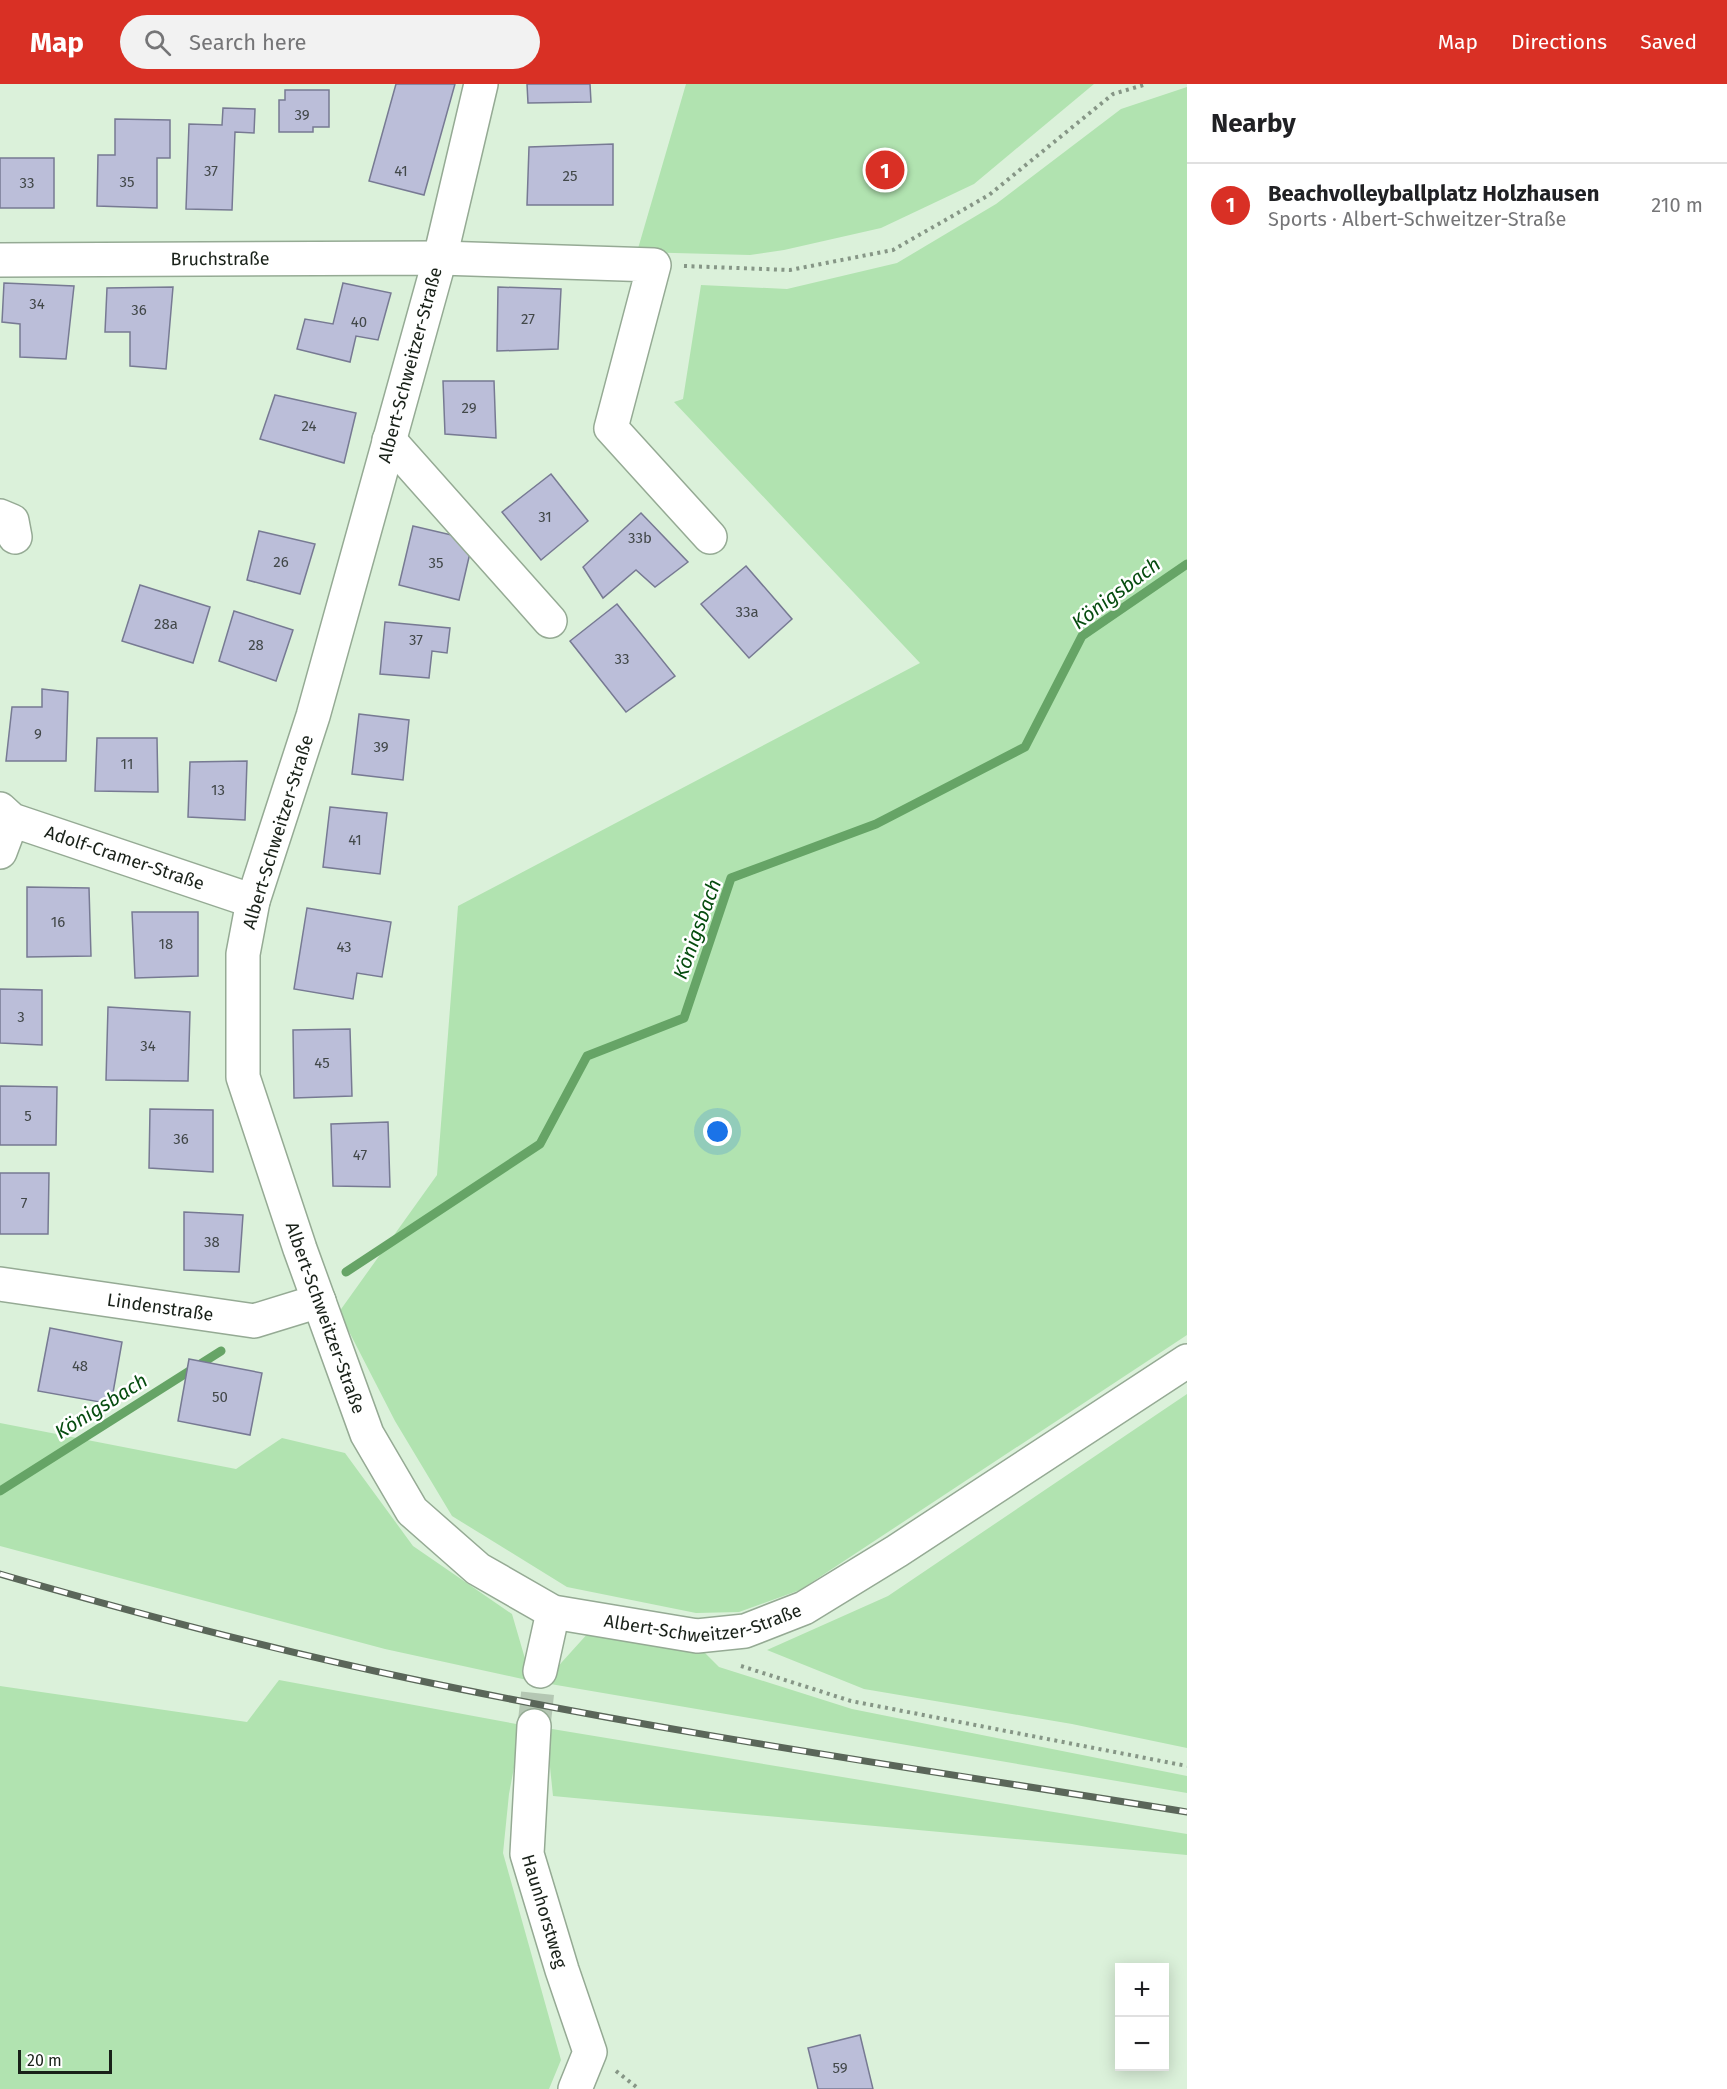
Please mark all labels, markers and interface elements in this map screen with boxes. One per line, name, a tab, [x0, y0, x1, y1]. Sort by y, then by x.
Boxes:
search box	[120, 15, 540, 69]
text: Map	[30, 26, 84, 59]
icon: search	[141, 26, 174, 59]
text: Search here	[189, 29, 307, 56]
text: Map	[1438, 29, 1478, 55]
text: Directions	[1511, 29, 1607, 55]
text: Saved	[1640, 29, 1697, 55]
house number: 39	[294, 106, 310, 124]
text: Nearby	[1211, 108, 1296, 139]
pin: 1	[866, 148, 904, 193]
house number: 37	[204, 162, 218, 180]
house number: 41	[394, 162, 408, 180]
house number: 25	[563, 167, 577, 185]
house number: 35	[119, 173, 135, 191]
house number: 33	[20, 174, 34, 192]
text: Beachvolleyballplatz Holzhausen	[1268, 180, 1599, 207]
text: 1	[1226, 193, 1235, 217]
text: 210 m	[1651, 193, 1703, 217]
text: Sports · Albert-Schweitzer-Straße	[1268, 207, 1567, 231]
street label: Bruchstraße	[170, 248, 270, 270]
street label: Albert-Schweitzer-Straße	[373, 265, 447, 465]
house number: 34	[29, 295, 45, 313]
house number: 36	[131, 301, 147, 319]
house number: 27	[521, 310, 535, 328]
house number: 40	[351, 313, 367, 331]
house number: 29	[461, 399, 477, 417]
house number: 24	[301, 417, 317, 435]
house number: 31	[538, 508, 552, 526]
house number: 33b	[628, 529, 652, 547]
water label: Königsbach	[1067, 552, 1165, 634]
house number: 26	[273, 553, 289, 571]
house number: 35	[428, 554, 444, 572]
house number: 33a	[735, 603, 759, 621]
house number: 28a	[154, 615, 178, 633]
house number: 37	[409, 631, 423, 649]
house number: 28	[248, 636, 264, 654]
house number: 33	[615, 650, 629, 668]
house number: 9	[34, 725, 42, 743]
street label: Albert-Schweitzer-Straße	[238, 732, 318, 932]
house number: 39	[373, 738, 389, 756]
house number: 11	[121, 755, 133, 773]
house number: 13	[211, 781, 225, 799]
street label: Adolf-Cramer-Straße	[42, 821, 207, 895]
house number: 41	[348, 831, 362, 849]
water label: Königsbach	[668, 876, 726, 982]
house number: 16	[51, 913, 65, 931]
house number: 18	[159, 935, 173, 953]
house number: 43	[336, 938, 352, 956]
house number: 3	[17, 1008, 25, 1026]
house number: 34	[140, 1037, 156, 1055]
house number: 45	[314, 1054, 330, 1072]
house number: 5	[24, 1107, 32, 1125]
your location	[703, 1117, 732, 1146]
house number: 36	[173, 1130, 189, 1148]
house number: 47	[353, 1146, 367, 1164]
house number: 7	[21, 1194, 28, 1212]
street label: Albert-Schweitzer-Straße	[281, 1219, 370, 1417]
house number: 38	[204, 1233, 220, 1251]
street label: Lindenstraße	[106, 1289, 215, 1326]
house number: 48	[72, 1357, 88, 1375]
water label: Königsbach	[50, 1368, 152, 1444]
house number: 50	[212, 1388, 228, 1406]
street label: Albert-Schweitzer-Straße	[603, 1599, 805, 1647]
street label: Haunhorstweg	[517, 1852, 572, 1971]
map controls	[1115, 1963, 1169, 2071]
button: +	[1115, 1963, 1169, 2017]
button: −	[1115, 2017, 1169, 2071]
scale bar	[18, 2047, 112, 2074]
text: 20 m	[27, 2051, 62, 2070]
house number: 59	[832, 2059, 848, 2077]

